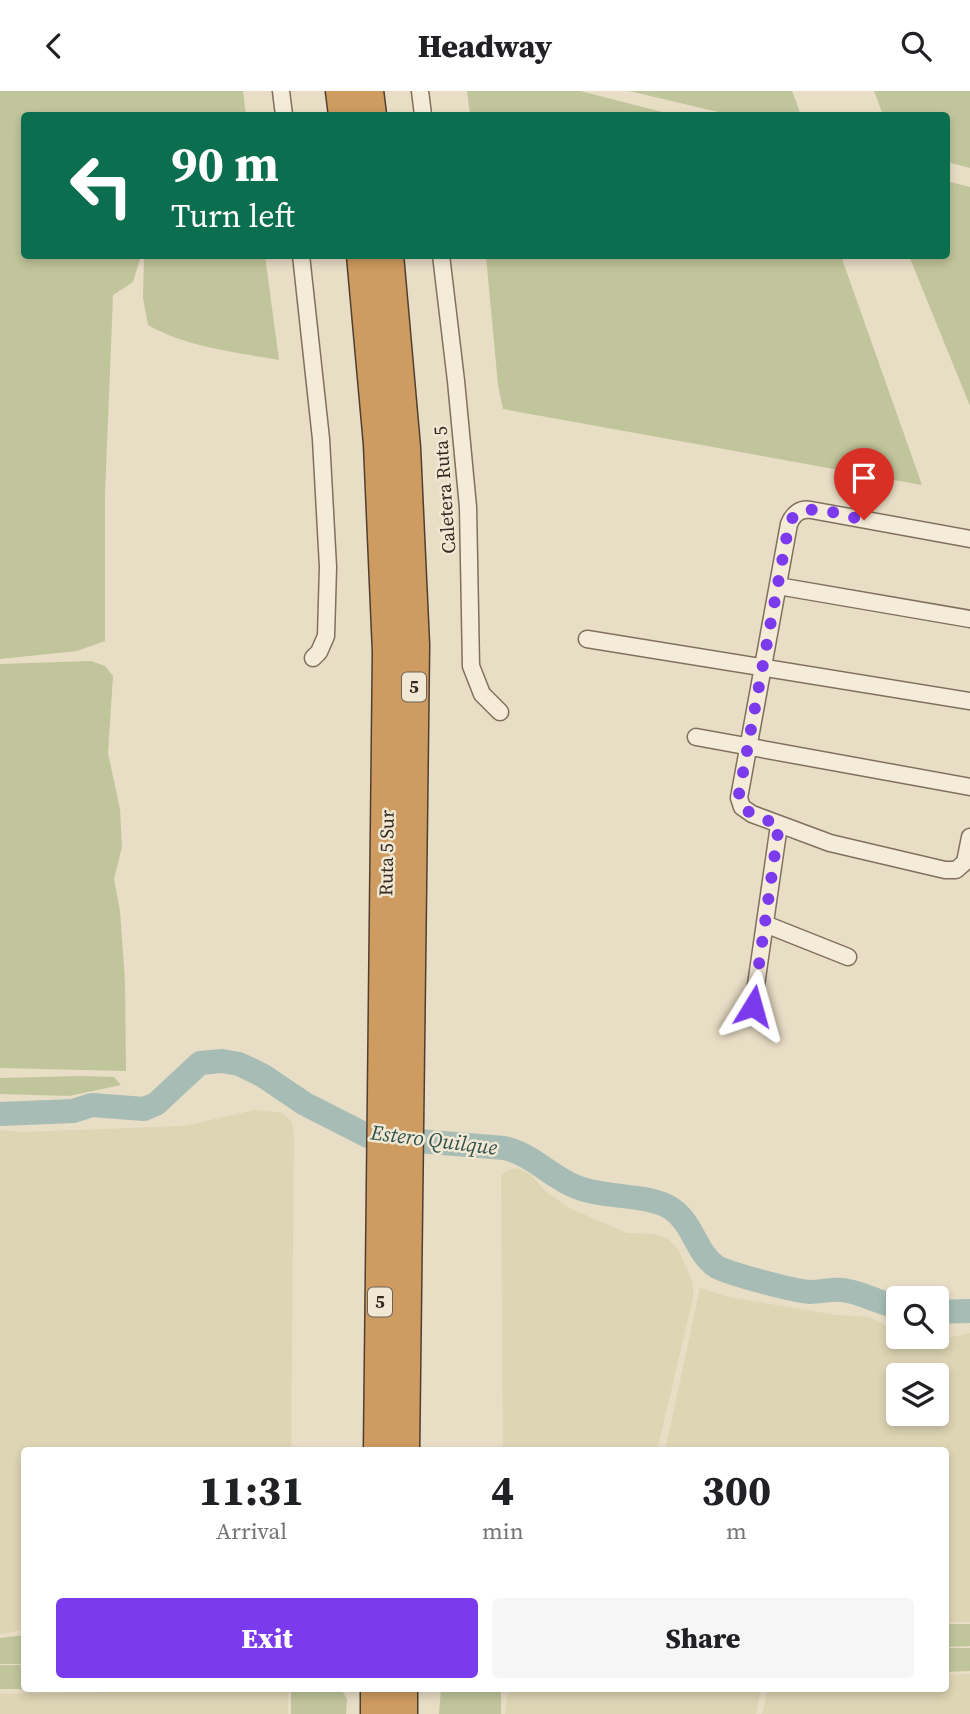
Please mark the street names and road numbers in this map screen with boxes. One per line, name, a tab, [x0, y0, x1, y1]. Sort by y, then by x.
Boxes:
street label: Caletera Ruta 5	[427, 425, 461, 555]
road number: 5	[402, 673, 426, 701]
street label: Ruta 5 Sur	[372, 810, 400, 896]
road number: 5	[368, 1287, 392, 1317]

